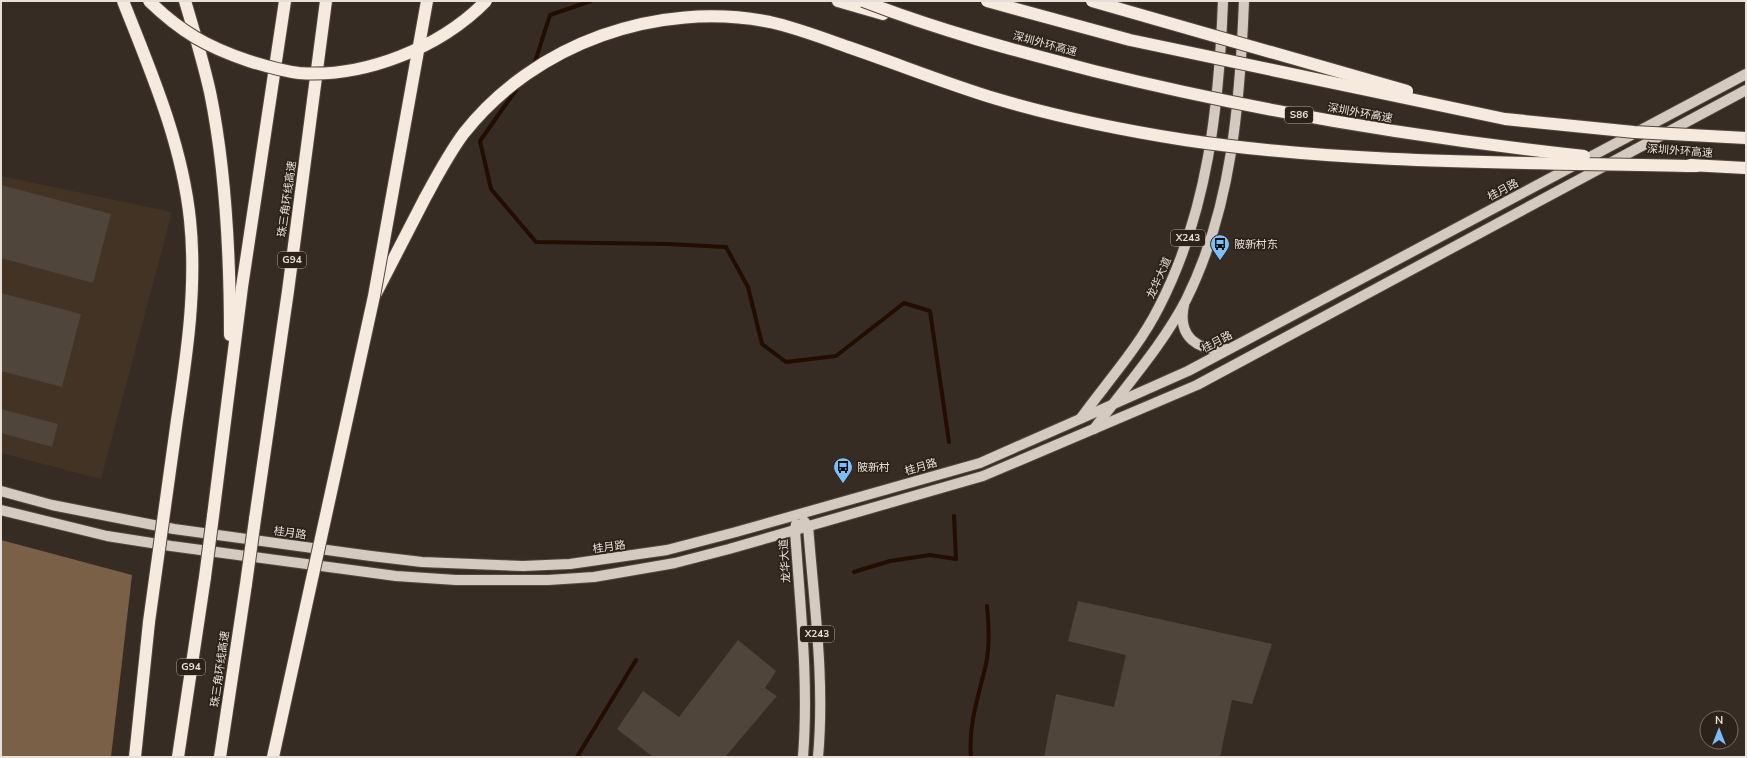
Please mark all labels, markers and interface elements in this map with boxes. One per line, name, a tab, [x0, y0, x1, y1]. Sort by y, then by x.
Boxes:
street label: 深圳外环高速	[1011, 28, 1079, 60]
street label: 深圳外环高速	[1326, 100, 1394, 126]
road number: S86	[1285, 107, 1313, 123]
street label: 深圳外环高速	[1647, 141, 1713, 161]
street label: 珠三角环线高速	[274, 160, 300, 238]
street label: 桂月路	[1485, 176, 1521, 204]
road number: X243	[1171, 230, 1205, 246]
bus stop icon: 陂新村东	[1209, 233, 1231, 261]
place label: 陂新村东	[1234, 237, 1278, 252]
road number: G94	[278, 252, 306, 268]
street label: 龙华大道	[1143, 255, 1175, 301]
street label: 桂月路	[1199, 328, 1235, 356]
street label: 桂月路	[903, 455, 939, 479]
bus stop icon: 陂新村	[832, 456, 854, 484]
place label: 陂新村	[857, 460, 890, 475]
street label: 桂月路	[273, 523, 307, 543]
street label: 桂月路	[592, 537, 626, 557]
street label: 龙华大道	[776, 539, 794, 583]
road number: X243	[800, 626, 834, 642]
street label: 珠三角环线高速	[207, 630, 233, 708]
road number: G94	[177, 659, 205, 675]
north arrow	[1699, 710, 1739, 750]
text: N	[1715, 713, 1723, 728]

